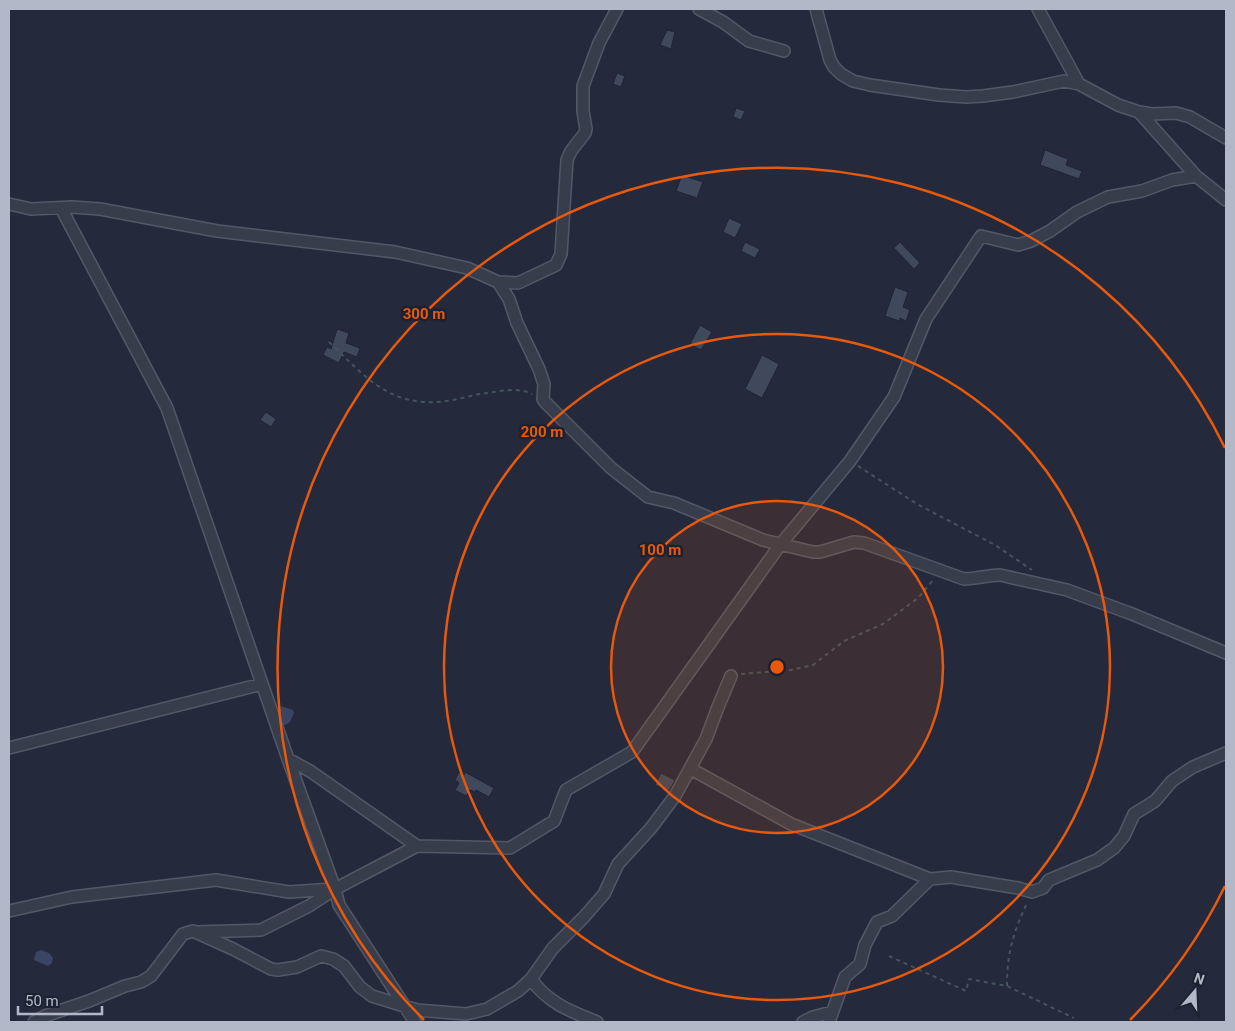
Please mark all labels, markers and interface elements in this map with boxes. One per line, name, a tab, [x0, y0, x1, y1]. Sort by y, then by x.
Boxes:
text: 300 m	[403, 305, 445, 323]
text: 200 m	[521, 423, 563, 441]
text: 100 m	[639, 541, 681, 559]
centre of rings	[768, 658, 786, 676]
north arrow	[1170, 966, 1220, 1016]
text: N	[1192, 970, 1207, 988]
scale bar	[18, 984, 101, 1016]
text: 50 m	[25, 992, 59, 1010]

